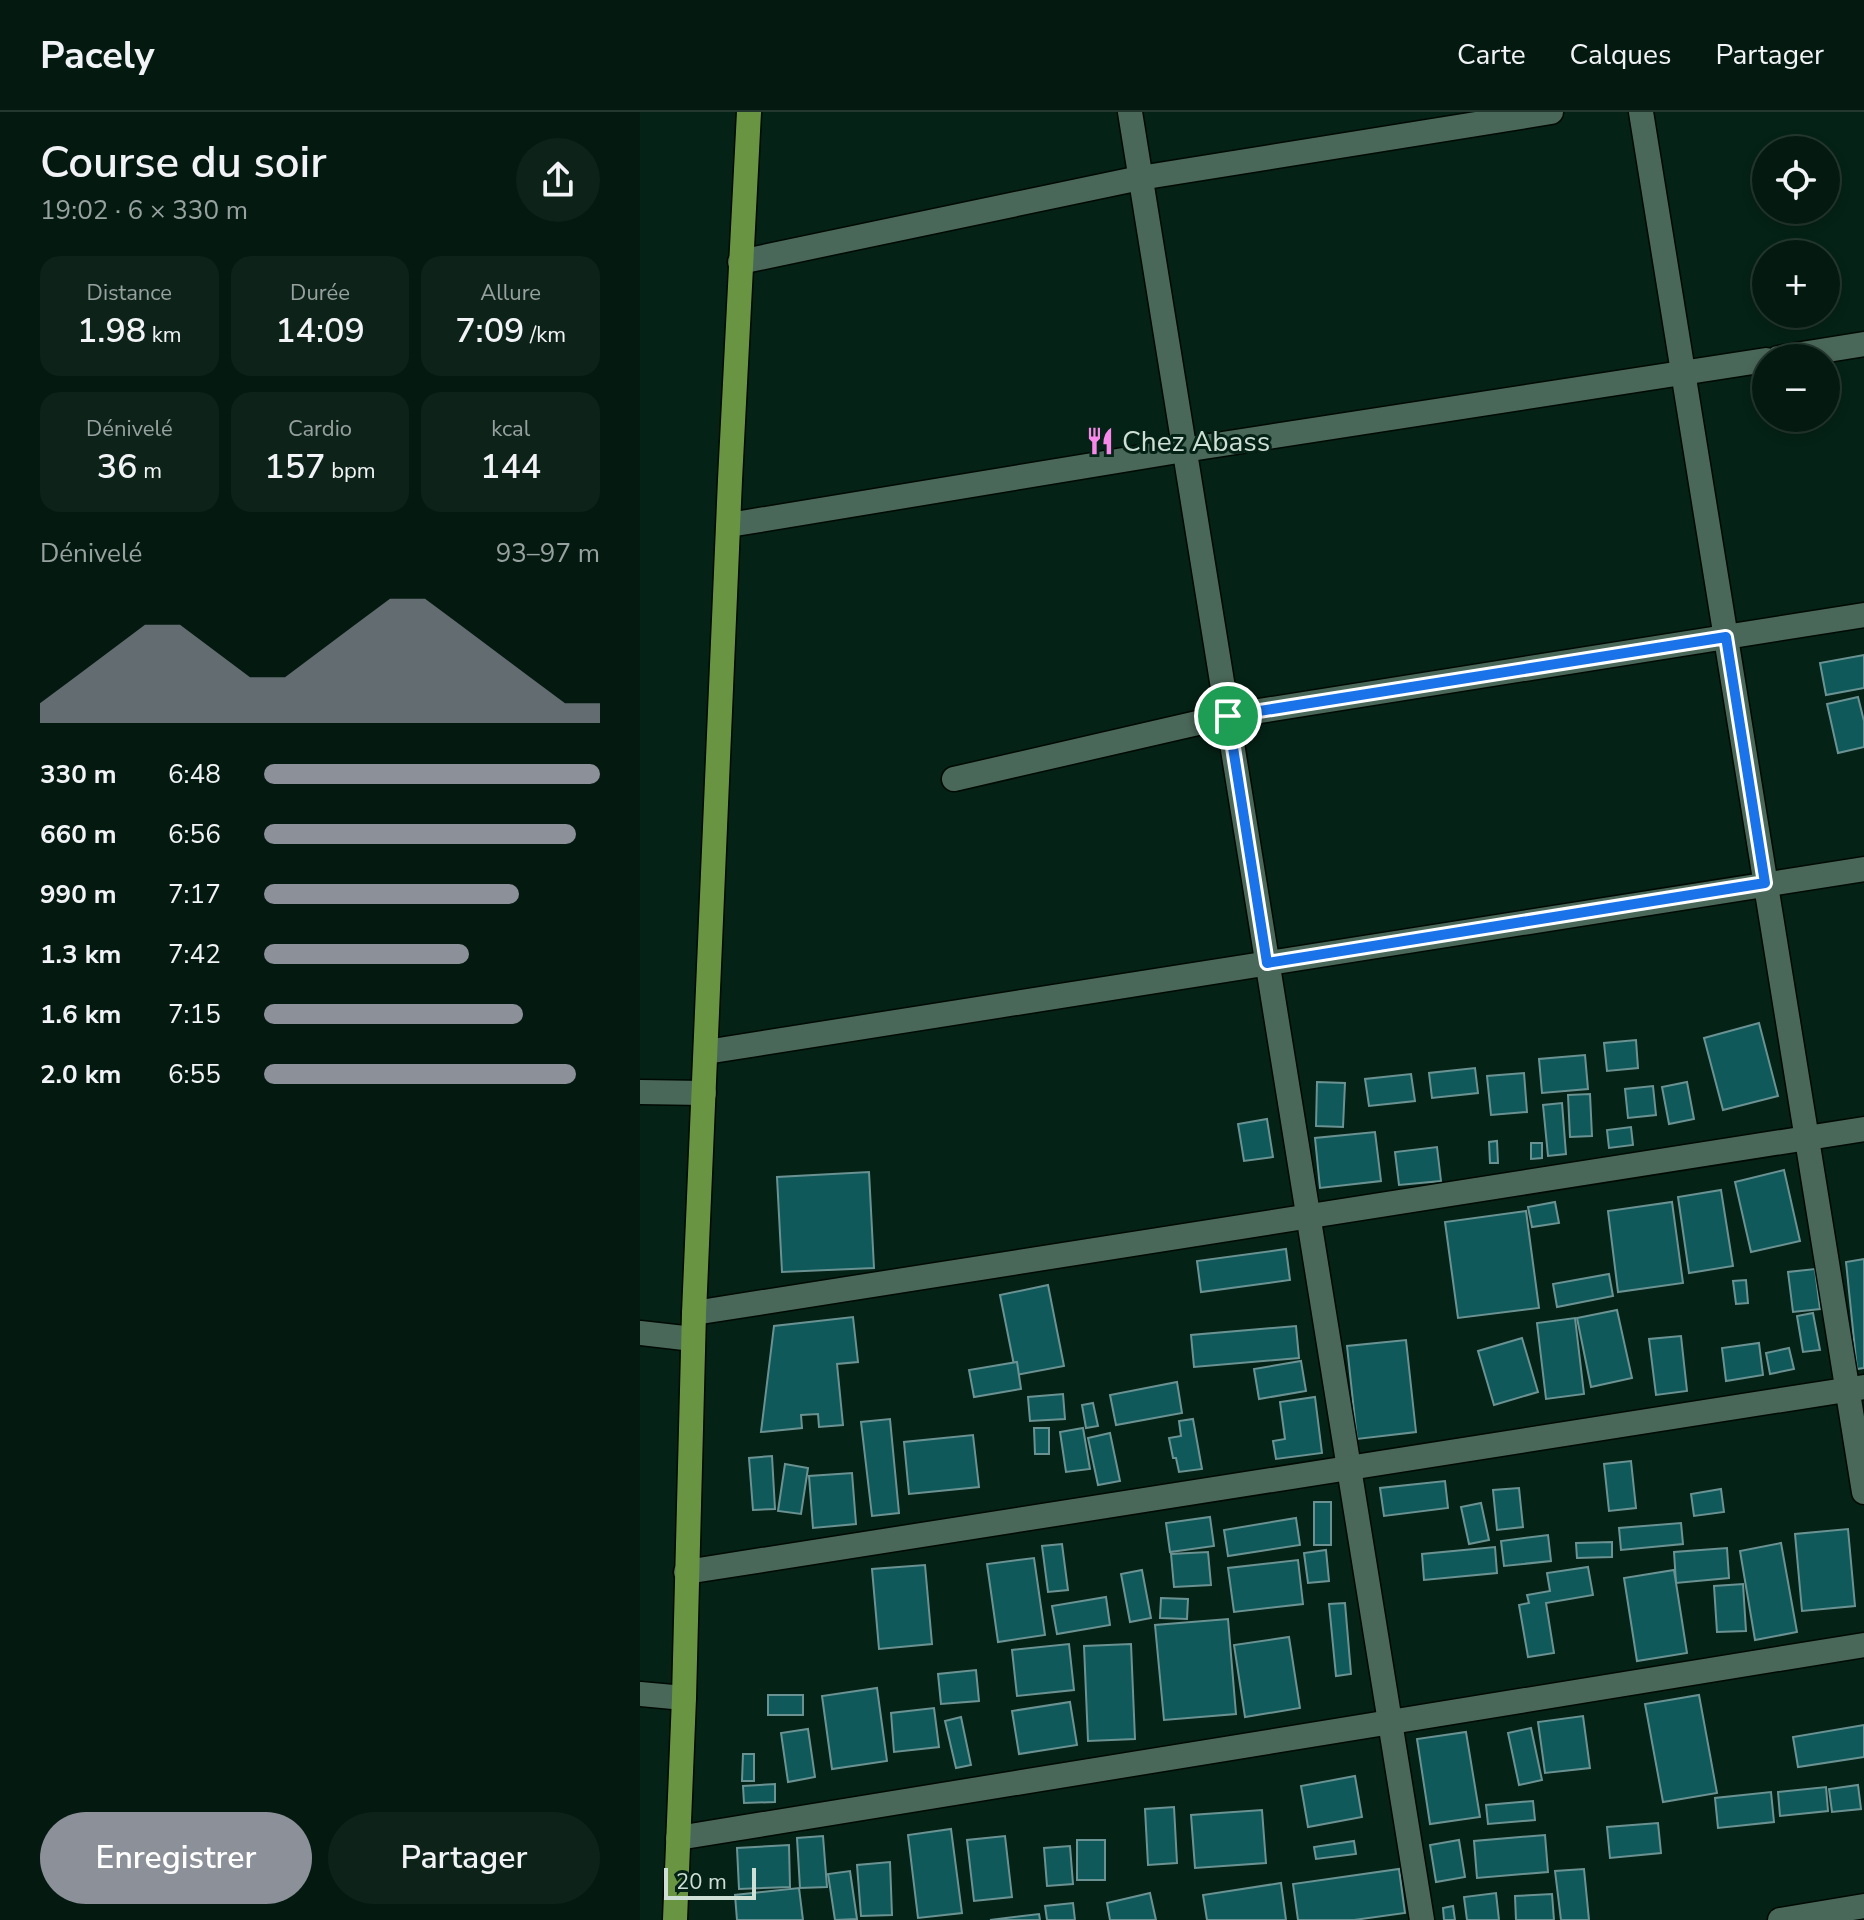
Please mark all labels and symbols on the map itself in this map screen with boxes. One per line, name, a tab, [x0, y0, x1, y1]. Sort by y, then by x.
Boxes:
place label: Chez Abass	[1122, 423, 1270, 461]
restaurant icon: Chez Abass	[1085, 426, 1115, 456]
pin	[1194, 682, 1262, 750]
scale bar	[664, 1864, 756, 1900]

